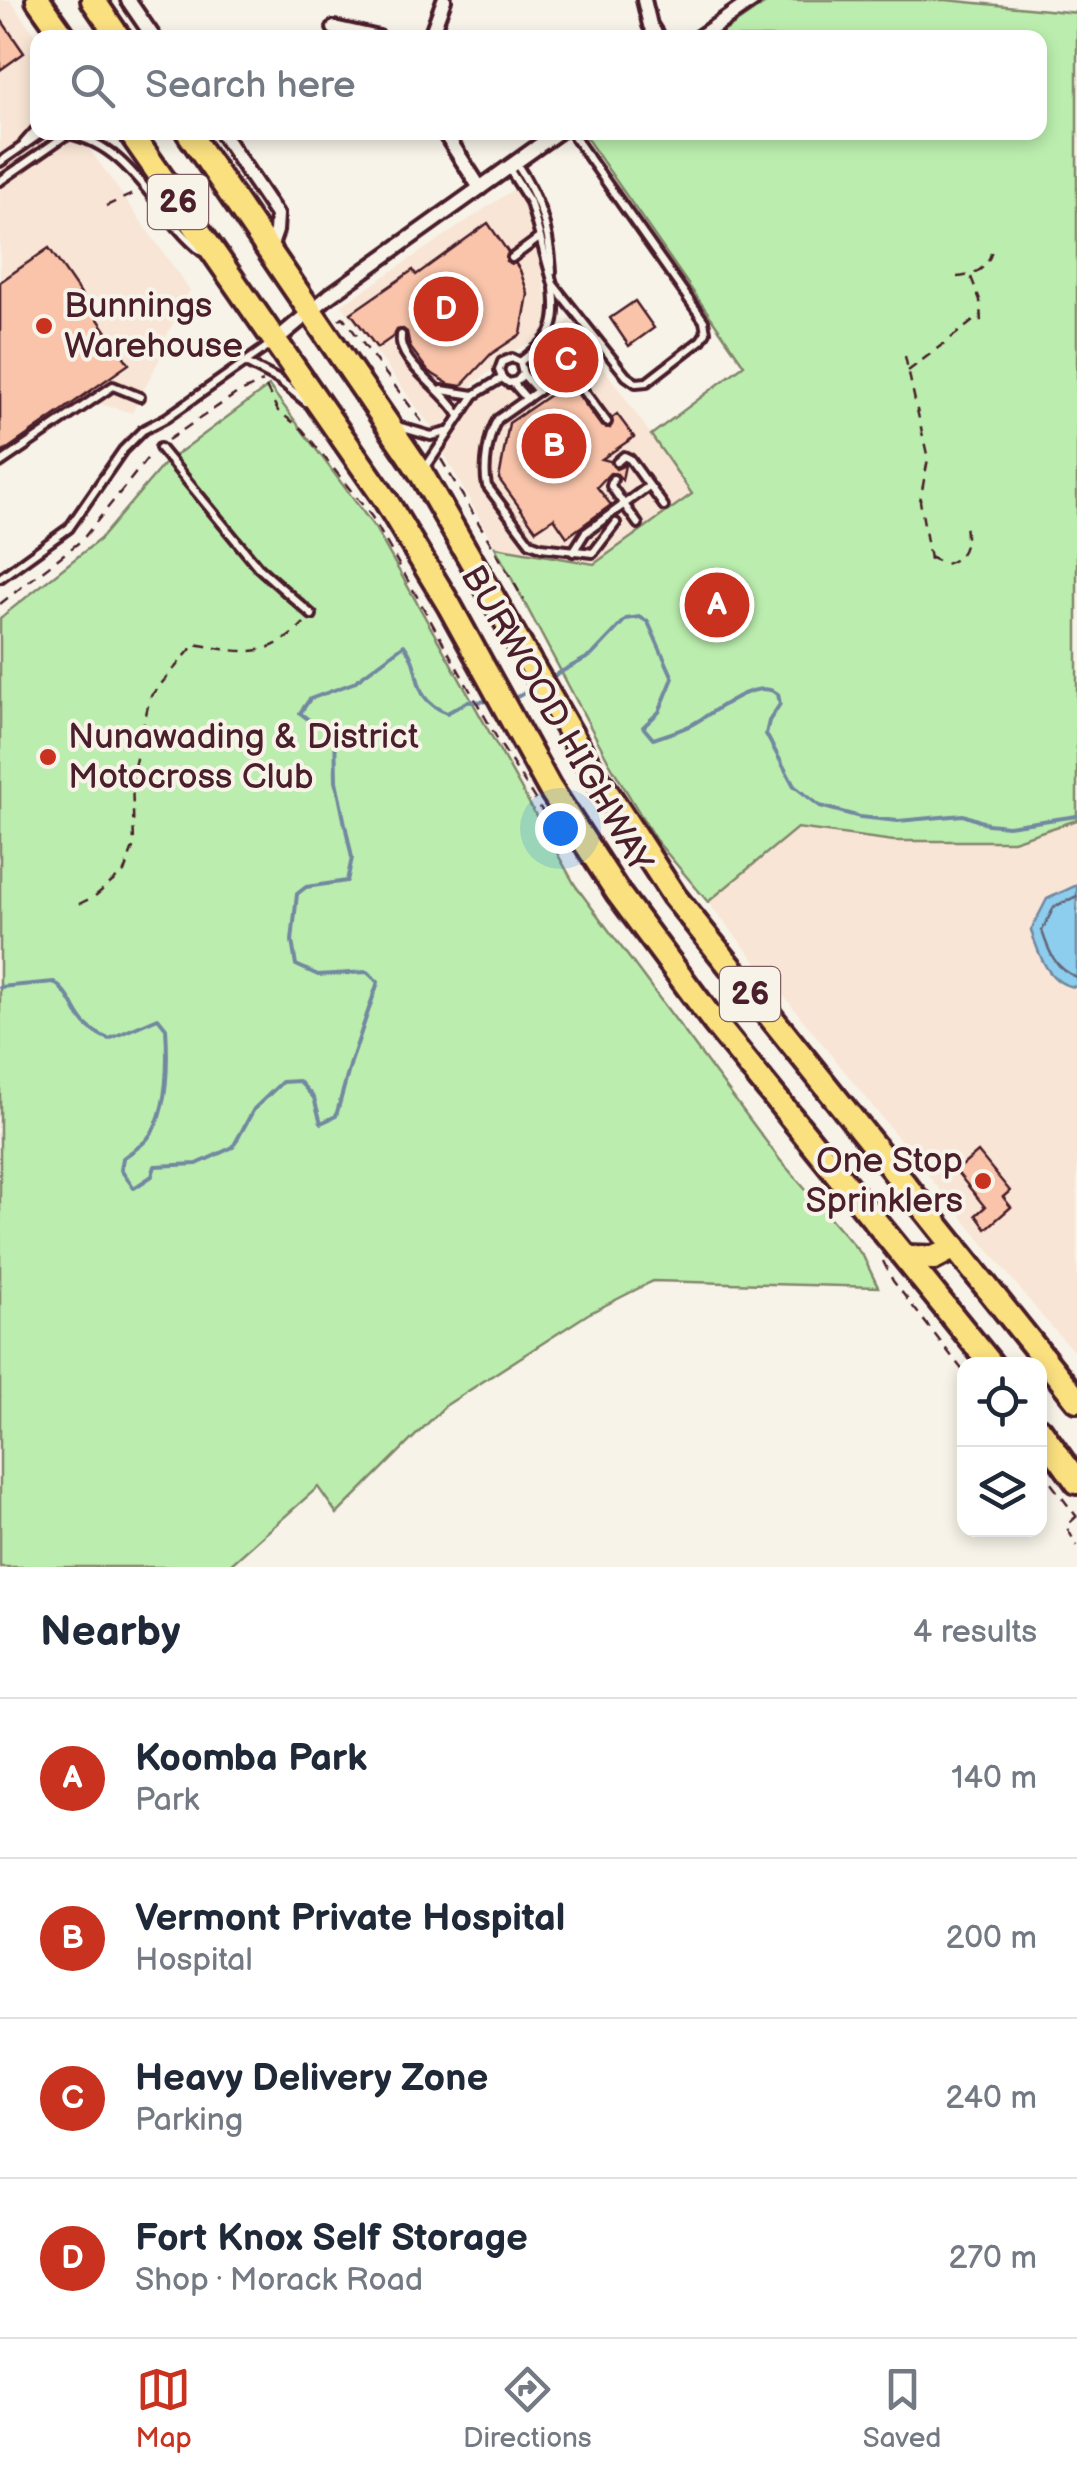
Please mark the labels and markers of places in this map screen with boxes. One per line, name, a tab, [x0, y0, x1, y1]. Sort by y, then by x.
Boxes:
pin: D	[414, 272, 478, 346]
place label: Bunnings Warehouse	[64, 285, 243, 368]
marker: Bunnings Warehouse	[33, 315, 55, 337]
pin: C	[534, 322, 598, 398]
pin: B	[522, 408, 586, 484]
pin: A	[684, 568, 750, 642]
place label: Nunawading & District Motocross Club	[68, 716, 419, 799]
marker: Nunawading & District Motocross Club	[37, 746, 59, 768]
place label: One Stop Sprinklers	[806, 1140, 963, 1223]
marker: One Stop Sprinklers	[972, 1170, 994, 1192]

